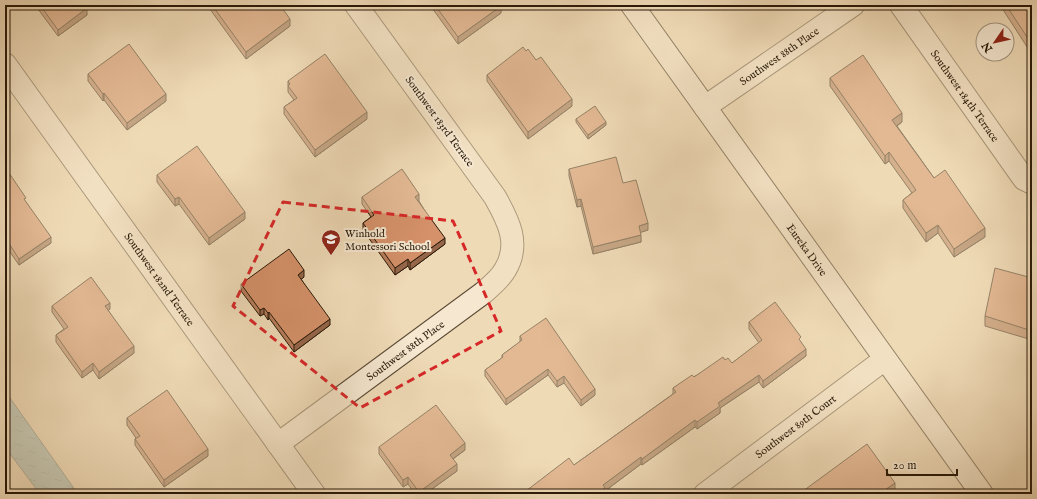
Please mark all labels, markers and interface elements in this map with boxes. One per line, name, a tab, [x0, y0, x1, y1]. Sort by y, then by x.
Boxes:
north arrow	[975, 22, 1015, 62]
street label: Southwest 88th Place	[737, 24, 822, 89]
text: N	[979, 39, 997, 56]
street label: Southwest 184th Terrace	[927, 47, 1002, 145]
street label: Southwest 183rd Terrace	[402, 74, 477, 170]
street label: Eureka Drive	[783, 221, 830, 279]
place label: Winhold Montessori School	[345, 227, 430, 254]
school or university icon: Winhold Montessori School	[320, 228, 342, 256]
street label: Southwest 182nd Terrace	[121, 230, 197, 329]
street label: Southwest 88th Place	[364, 318, 448, 385]
street label: Southwest 89th Court	[753, 392, 839, 462]
scale bar	[887, 451, 957, 477]
text: 20 m	[893, 458, 916, 473]

